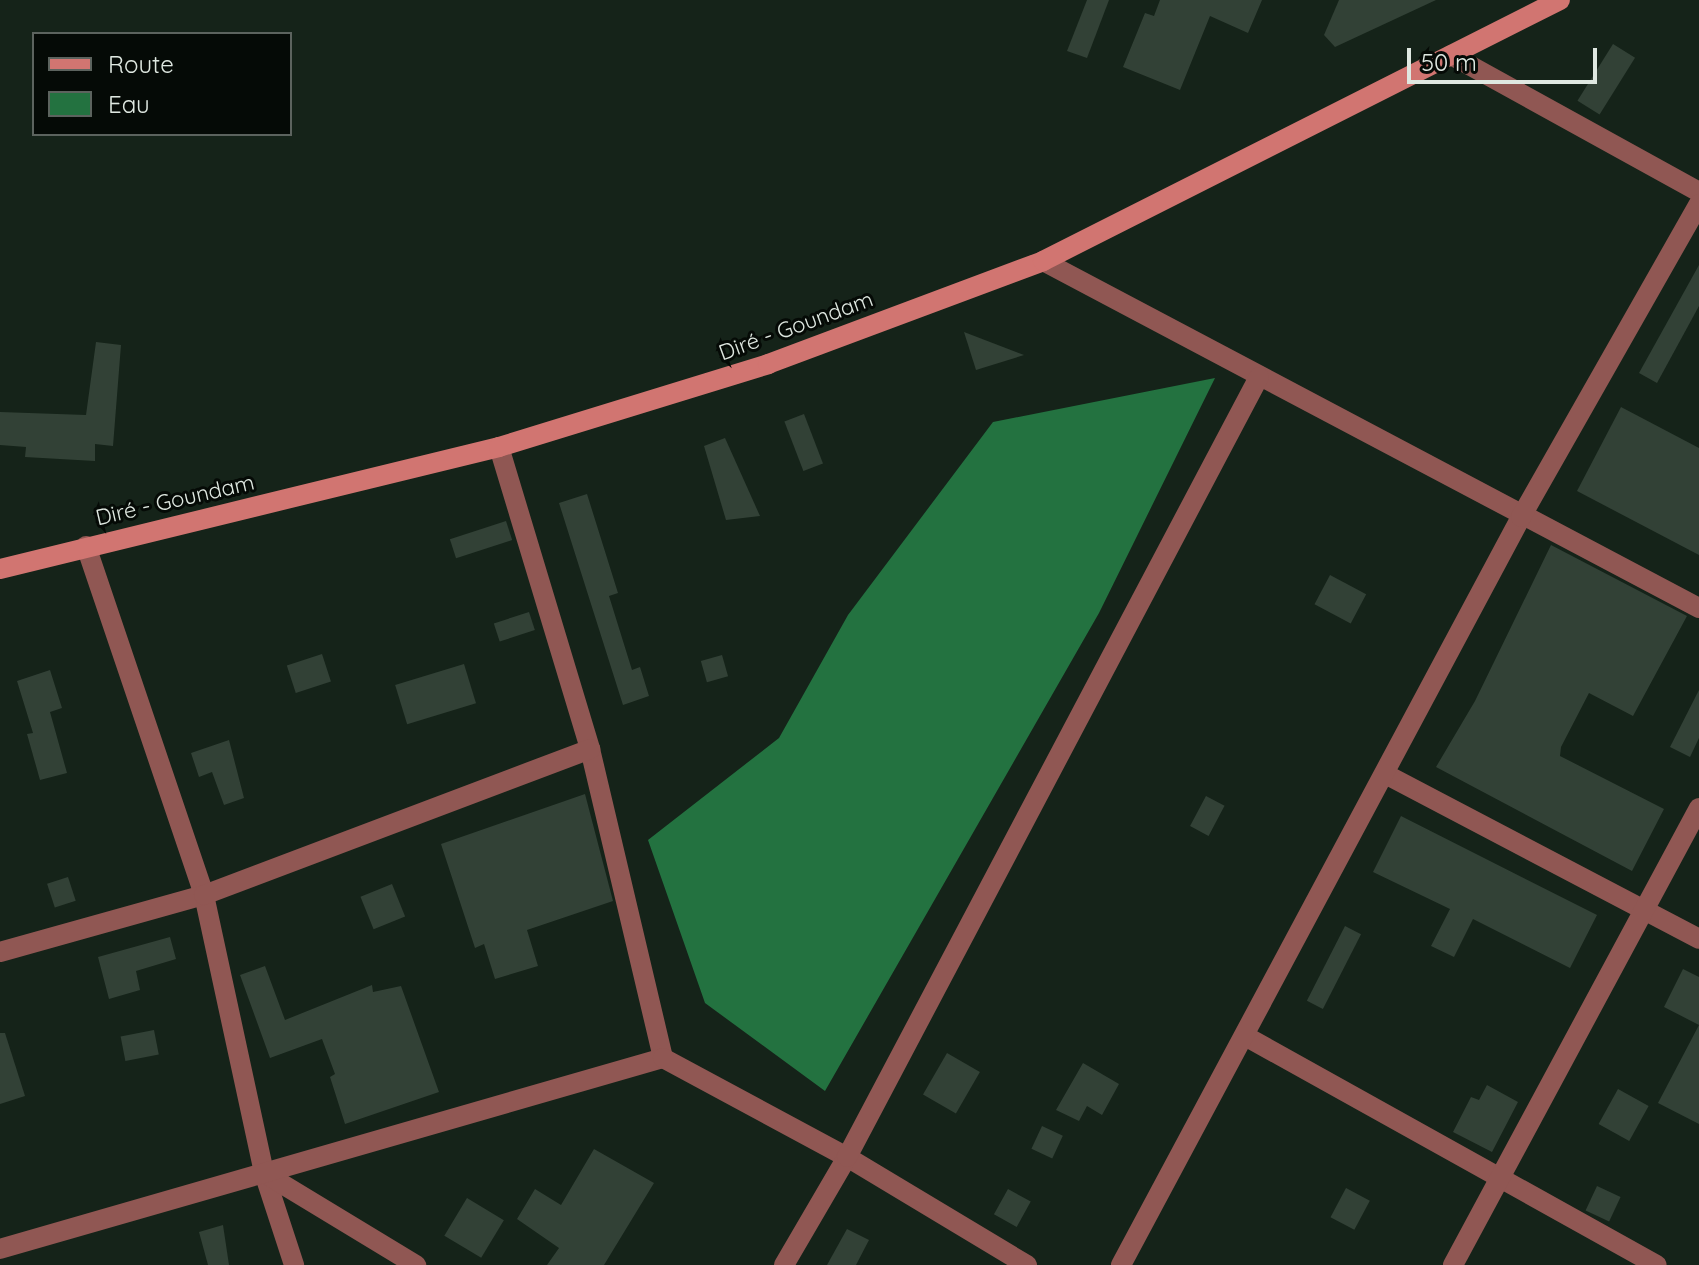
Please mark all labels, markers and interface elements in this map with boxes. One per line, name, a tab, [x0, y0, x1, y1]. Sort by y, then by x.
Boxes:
legend	[32, 32, 292, 136]
scale bar	[1411, 32, 1601, 82]
text: 50 m	[1421, 47, 1477, 77]
text: Route	[108, 49, 174, 79]
text: Eau	[108, 89, 150, 119]
street label: Diré - Goundam	[715, 286, 877, 366]
street label: Diré - Goundam	[93, 469, 257, 531]

